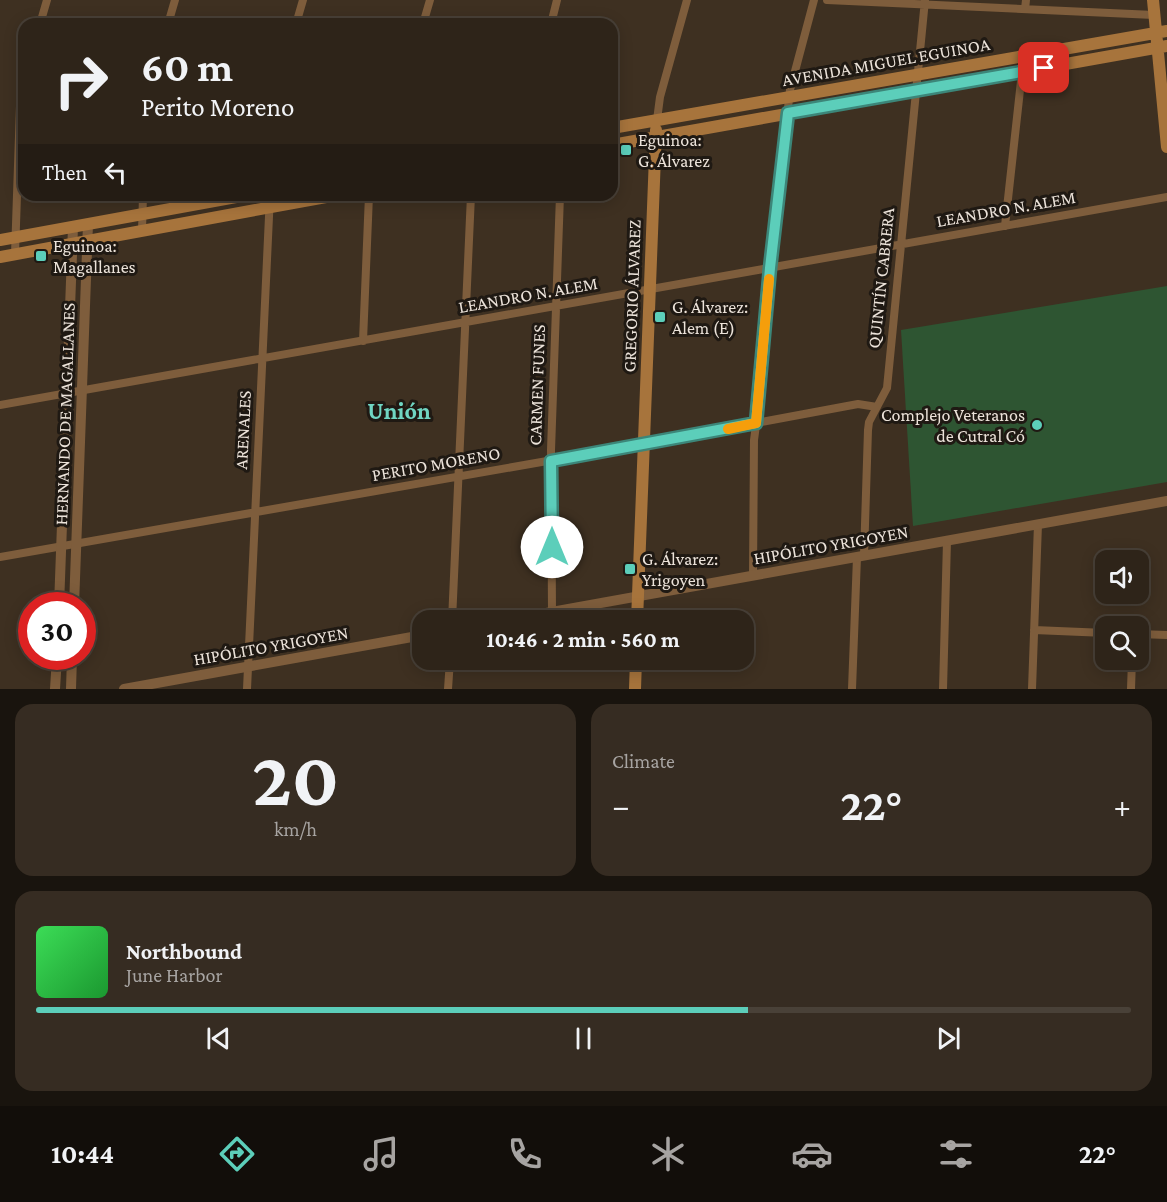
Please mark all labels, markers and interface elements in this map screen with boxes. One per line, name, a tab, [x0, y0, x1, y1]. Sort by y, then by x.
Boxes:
street label: AVENIDA MIGUEL EGUINOA	[781, 34, 992, 90]
icon: right	[42, 42, 120, 120]
pin	[1018, 42, 1069, 93]
text: 60 m	[141, 43, 233, 90]
icon: arrive	[1027, 51, 1060, 84]
text: Perito Moreno	[141, 92, 294, 122]
place label: Eguinoa: G. Álvarez	[638, 130, 710, 171]
marker: Eguinoa: G. Álvarez	[619, 143, 633, 157]
icon: left	[99, 156, 132, 189]
text: Then	[42, 160, 87, 185]
street label: LEANDRO N. ALEM	[935, 187, 1077, 231]
street label: QUINTÍN CABRERA	[864, 206, 898, 349]
street label: GREGORIO ÁLVAREZ	[619, 219, 645, 373]
place label: Eguinoa: Magallanes	[53, 236, 136, 277]
marker: Eguinoa: Magallanes	[34, 249, 48, 263]
street label: LEANDRO N. ALEM	[457, 273, 599, 317]
place label: G. Álvarez: Alem (E)	[672, 297, 748, 339]
street label: HERNANDO DE MAGALLANES	[51, 302, 79, 526]
marker: G. Álvarez: Alem (E)	[653, 310, 667, 324]
street label: CARMEN FUNES	[525, 324, 549, 446]
street label: ARENALES	[231, 390, 255, 470]
district label: Unión	[367, 397, 431, 424]
place label: Complejo Veteranos de Cutral Có	[881, 405, 1025, 446]
marker: Complejo Veteranos de Cutral Có	[1030, 418, 1044, 432]
street label: PERITO MORENO	[370, 443, 502, 485]
position arrow	[520, 515, 584, 579]
street label: HIPÓLITO YRIGOYEN	[752, 522, 910, 568]
place label: G. Álvarez: Yrigoyen	[642, 549, 718, 590]
map controls	[1095, 550, 1149, 670]
button: sound	[1095, 550, 1149, 604]
marker: G. Álvarez: Yrigoyen	[623, 562, 637, 576]
speed limit sign: 30	[18, 592, 96, 670]
button: search	[1095, 616, 1149, 670]
street label: HIPÓLITO YRIGOYEN	[192, 623, 350, 669]
text: 10:46 · 2 min · 560 m	[486, 627, 680, 652]
text: 20	[252, 735, 339, 822]
text: Climate	[612, 750, 675, 772]
text: 22°	[841, 780, 902, 830]
text: −	[612, 787, 629, 824]
text: +	[1114, 787, 1131, 824]
text: km/h	[274, 818, 317, 840]
text: Northbound	[126, 939, 242, 964]
text: June Harbor	[126, 964, 223, 986]
icon: previous	[202, 1022, 235, 1055]
icon: pause	[567, 1022, 600, 1055]
icon: next	[932, 1022, 965, 1055]
icon: directions	[216, 1133, 258, 1175]
icon: music	[360, 1133, 402, 1175]
icon: phone	[504, 1133, 546, 1175]
icon: climate	[647, 1133, 689, 1175]
icon: car	[791, 1133, 833, 1175]
icon: filters	[935, 1133, 977, 1175]
text: 10:44	[51, 1139, 114, 1169]
text: 22°	[1079, 1139, 1116, 1169]

